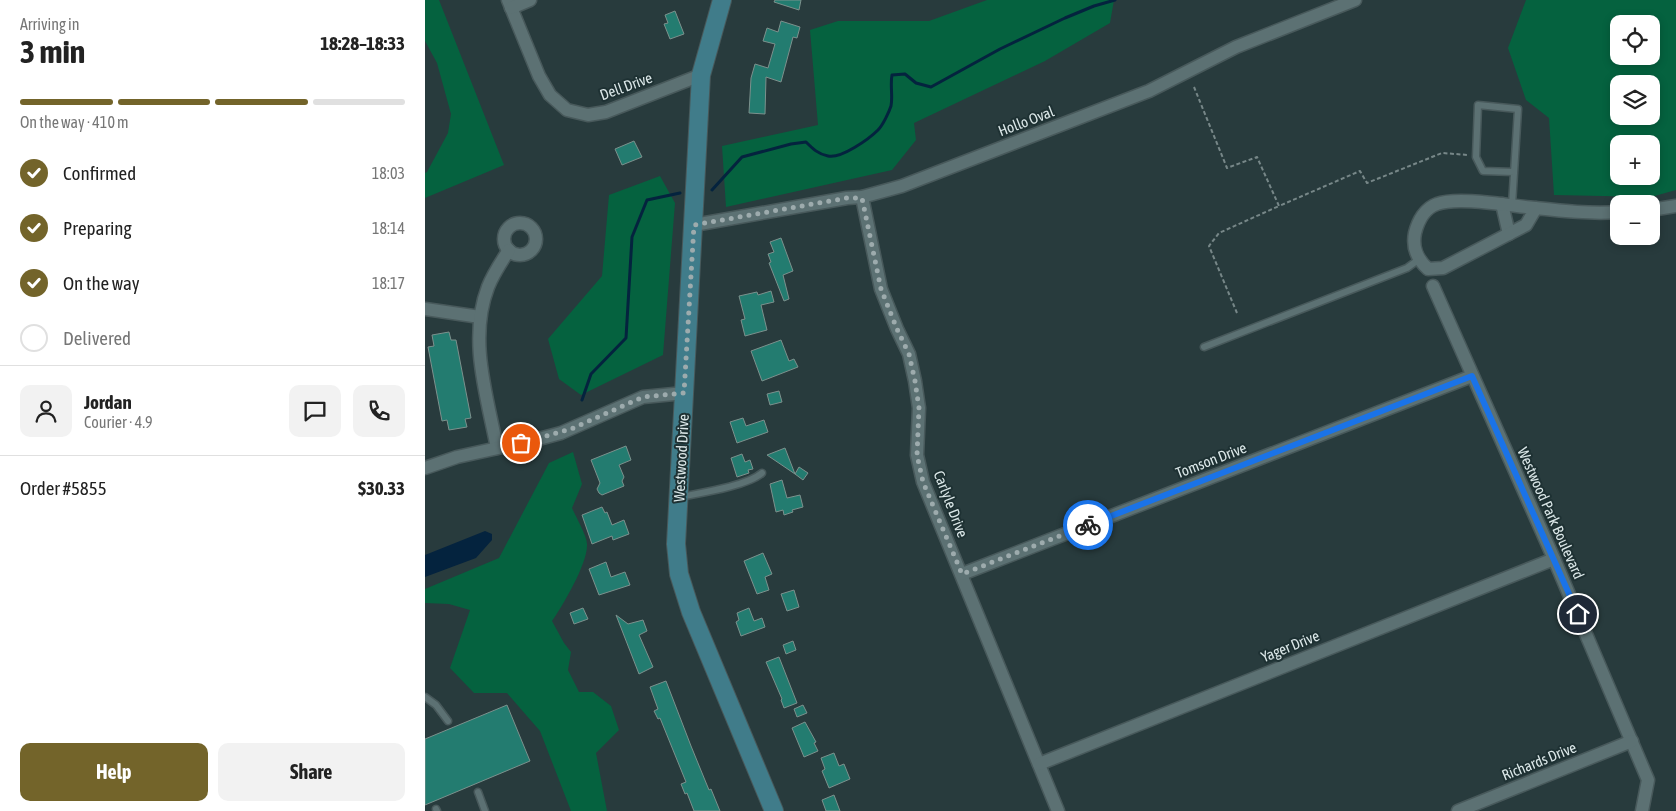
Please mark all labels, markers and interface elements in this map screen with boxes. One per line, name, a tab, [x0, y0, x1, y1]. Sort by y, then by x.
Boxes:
text: Arriving in	[20, 15, 80, 33]
map controls	[1610, 15, 1660, 245]
button: locate	[1610, 15, 1660, 65]
text: 18:28–18:33	[320, 32, 405, 54]
text: 3 min	[20, 33, 85, 70]
street label: Dell Drive	[598, 69, 655, 103]
button: layers	[1610, 75, 1660, 125]
street label: Hollo Oval	[996, 103, 1056, 139]
text: On the way · 410 m	[20, 113, 129, 131]
button: +	[1610, 135, 1660, 185]
icon: check	[20, 159, 48, 187]
text: Confirmed	[63, 162, 136, 184]
text: 18:03	[372, 164, 405, 182]
button: −	[1610, 195, 1660, 245]
icon: check	[20, 214, 48, 242]
text: Preparing	[63, 217, 132, 239]
text: 18:14	[372, 219, 405, 237]
icon: check	[20, 269, 48, 297]
text: On the way	[63, 272, 140, 294]
text: 18:17	[372, 274, 405, 292]
text: Delivered	[63, 327, 131, 349]
button: person	[20, 385, 72, 437]
button: chat	[289, 385, 341, 437]
button: phone	[353, 385, 405, 437]
text: Jordan	[84, 391, 132, 413]
text: Courier · 4.9	[84, 413, 153, 431]
street label: Westwood Drive	[670, 413, 692, 502]
pin	[500, 422, 542, 464]
icon: bag	[507, 429, 535, 457]
street label: Tomson Drive	[1173, 439, 1249, 481]
street label: Westwood Park Boulevard	[1514, 444, 1588, 582]
street label: Carlyle Drive	[931, 468, 972, 540]
text: Order #5855	[20, 477, 107, 499]
text: $30.33	[358, 477, 405, 499]
courier	[1063, 500, 1113, 550]
icon: bike	[1074, 511, 1102, 539]
pin	[1557, 593, 1599, 635]
icon: home	[1564, 600, 1592, 628]
street label: Yager Drive	[1258, 627, 1322, 665]
street label: Richards Drive	[1499, 738, 1579, 784]
button: Help	[20, 743, 208, 801]
button: Share	[218, 743, 405, 801]

